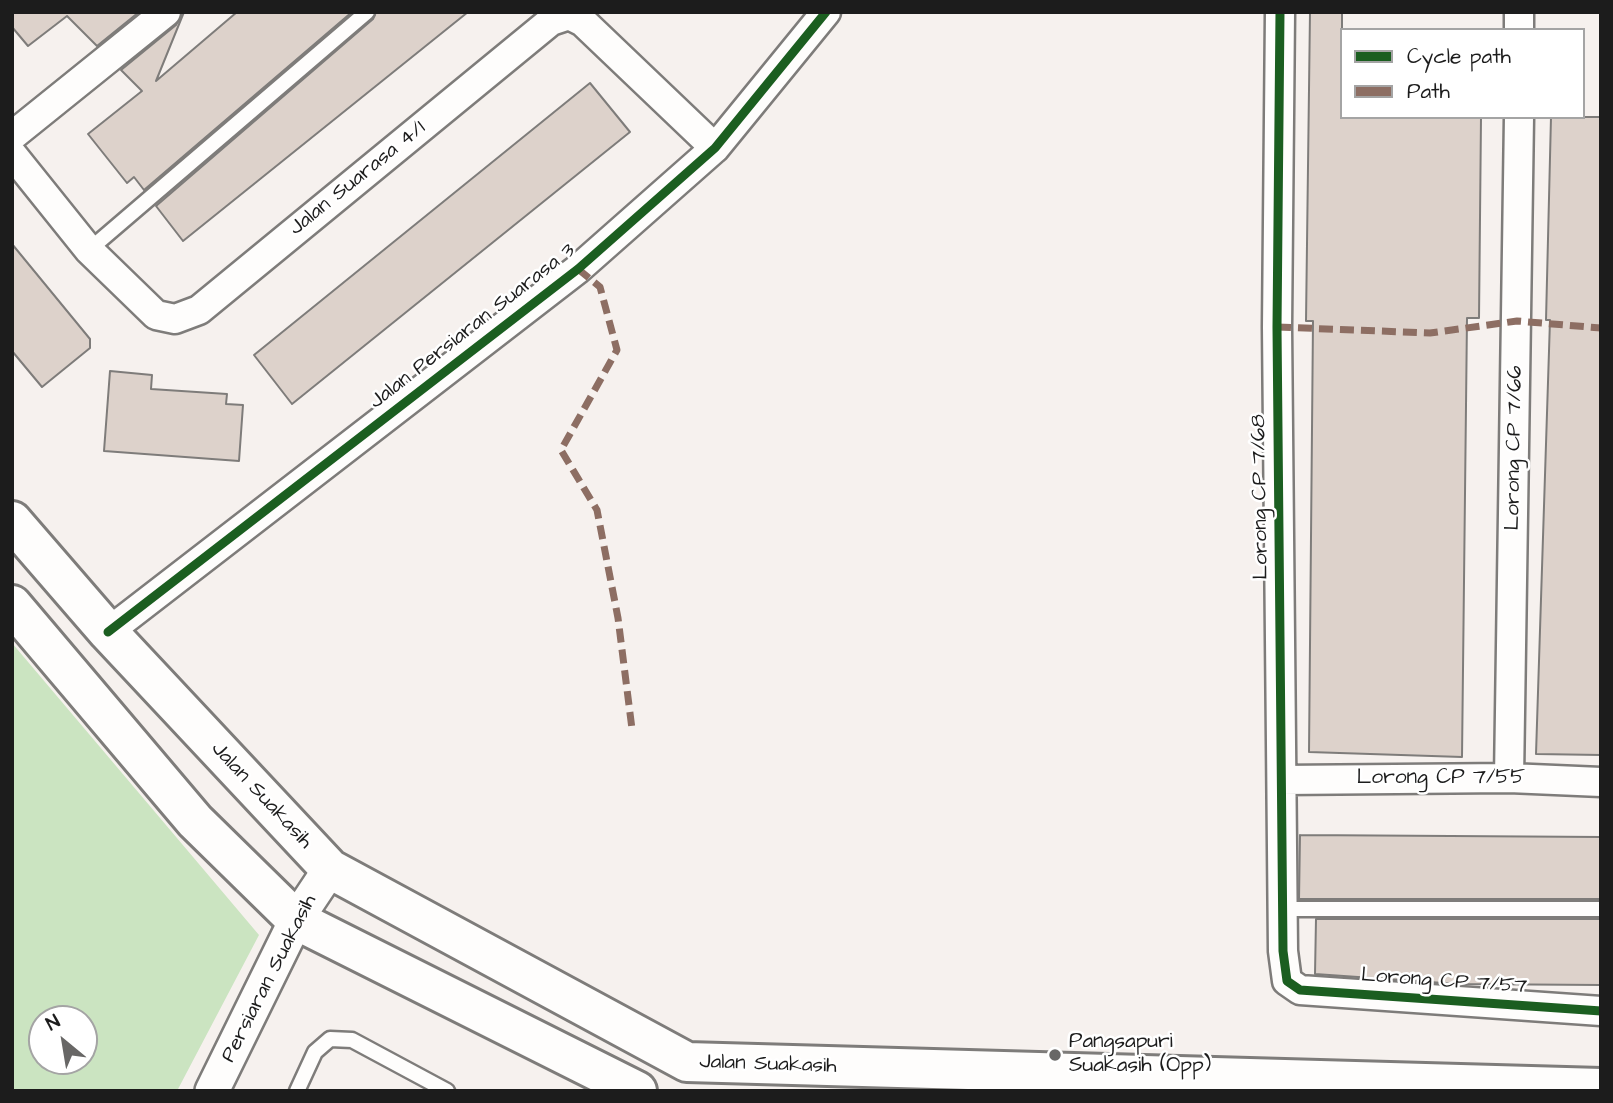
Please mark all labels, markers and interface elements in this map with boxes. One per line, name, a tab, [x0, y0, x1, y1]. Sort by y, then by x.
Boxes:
legend	[1340, 28, 1585, 119]
text: Cycle path	[1407, 42, 1511, 71]
text: Path	[1407, 77, 1450, 106]
street label: Jalan Suarasa 4/1	[285, 116, 431, 242]
street label: Jalan Persiaran Suarasa 3	[365, 239, 581, 415]
street label: Lorong CP 7/66	[1501, 365, 1529, 531]
street label: Lorong CP 7/68	[1247, 414, 1275, 580]
street label: Jalan Suakasih	[205, 737, 317, 855]
street label: Lorong CP 7/55	[1357, 766, 1525, 792]
street label: Persiaran Suakasih	[217, 891, 323, 1067]
street label: Lorong CP 7/57	[1360, 964, 1528, 1000]
north arrow	[28, 1005, 98, 1075]
text: N	[41, 1008, 65, 1038]
place label: Pangsapuri Suakasih (Opp)	[1069, 1030, 1211, 1080]
marker: Pangsapuri Suakasih (Opp)	[1047, 1047, 1063, 1063]
street label: Jalan Suakasih	[699, 1050, 837, 1080]

